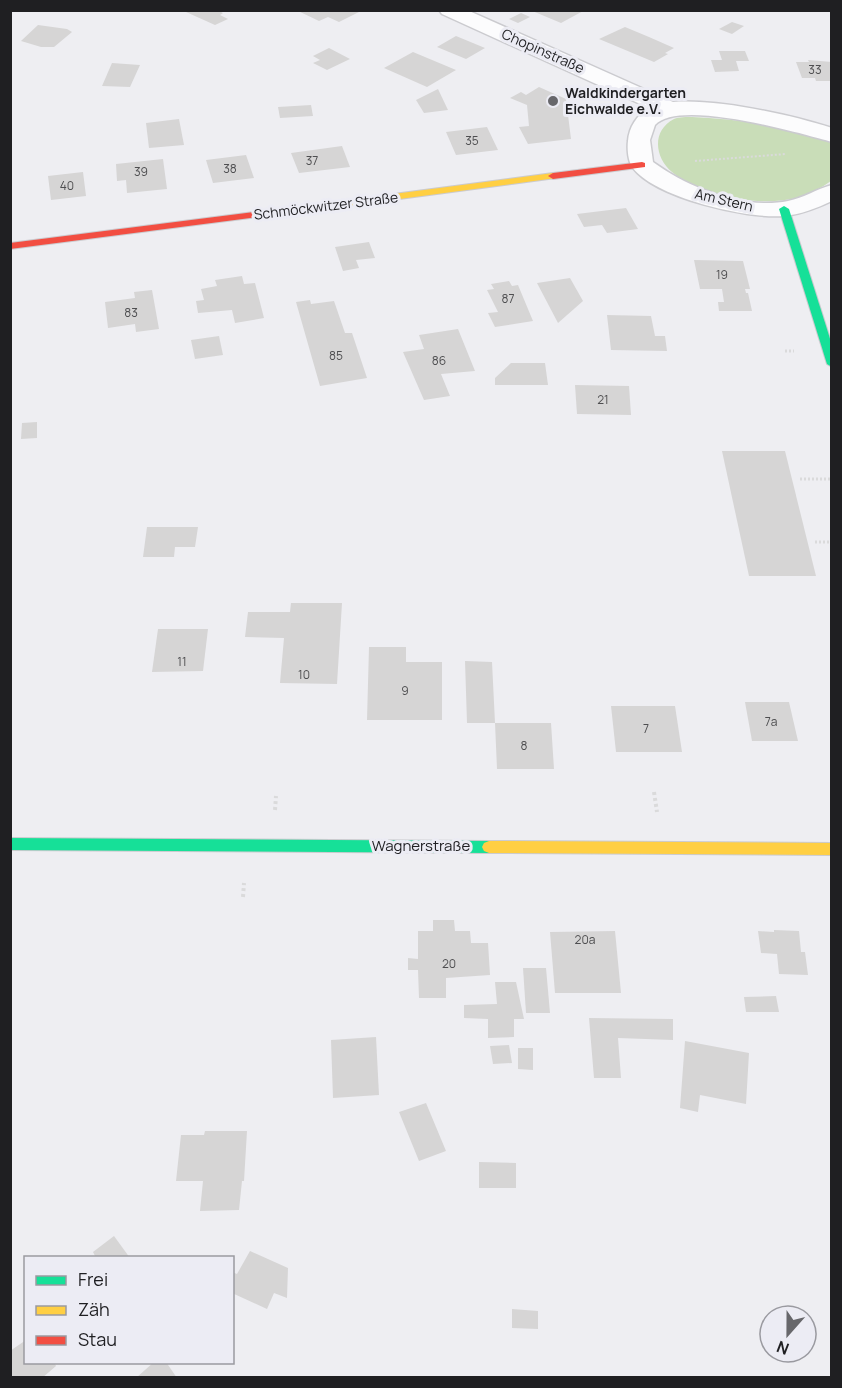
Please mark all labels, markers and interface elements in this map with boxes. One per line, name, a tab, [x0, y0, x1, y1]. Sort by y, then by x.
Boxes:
street label: Chopinstraße	[499, 24, 588, 77]
house number: 33	[808, 61, 822, 78]
place label: Waldkindergarten Eichwalde e.V.	[565, 83, 686, 118]
marker: Waldkindergarten Eichwalde e.V.	[546, 94, 560, 108]
house number: 35	[465, 132, 479, 149]
house number: 37	[306, 152, 318, 169]
house number: 38	[223, 160, 237, 177]
house number: 39	[134, 163, 148, 180]
house number: 40	[60, 177, 74, 194]
street label: Am Stern	[693, 184, 755, 215]
street label: Schmöckwitzer Straße	[253, 187, 399, 224]
house number: 19	[716, 266, 728, 283]
house number: 87	[502, 290, 515, 307]
house number: 83	[124, 304, 138, 321]
house number: 85	[329, 347, 343, 364]
house number: 86	[432, 352, 446, 369]
house number: 21	[597, 391, 609, 408]
house number: 11	[177, 653, 187, 670]
house number: 10	[298, 666, 310, 683]
house number: 9	[401, 682, 409, 699]
house number: 7a	[765, 713, 777, 730]
house number: 7	[643, 720, 649, 737]
house number: 8	[521, 737, 528, 754]
street label: Wagnerstraße	[372, 835, 470, 856]
house number: 20a	[575, 931, 595, 948]
house number: 20	[442, 955, 456, 972]
legend	[24, 1256, 234, 1364]
text: Frei	[78, 1267, 108, 1291]
text: Zäh	[78, 1297, 110, 1321]
north arrow	[758, 1304, 818, 1364]
text: Stau	[78, 1327, 117, 1351]
text: N	[773, 1336, 792, 1360]

